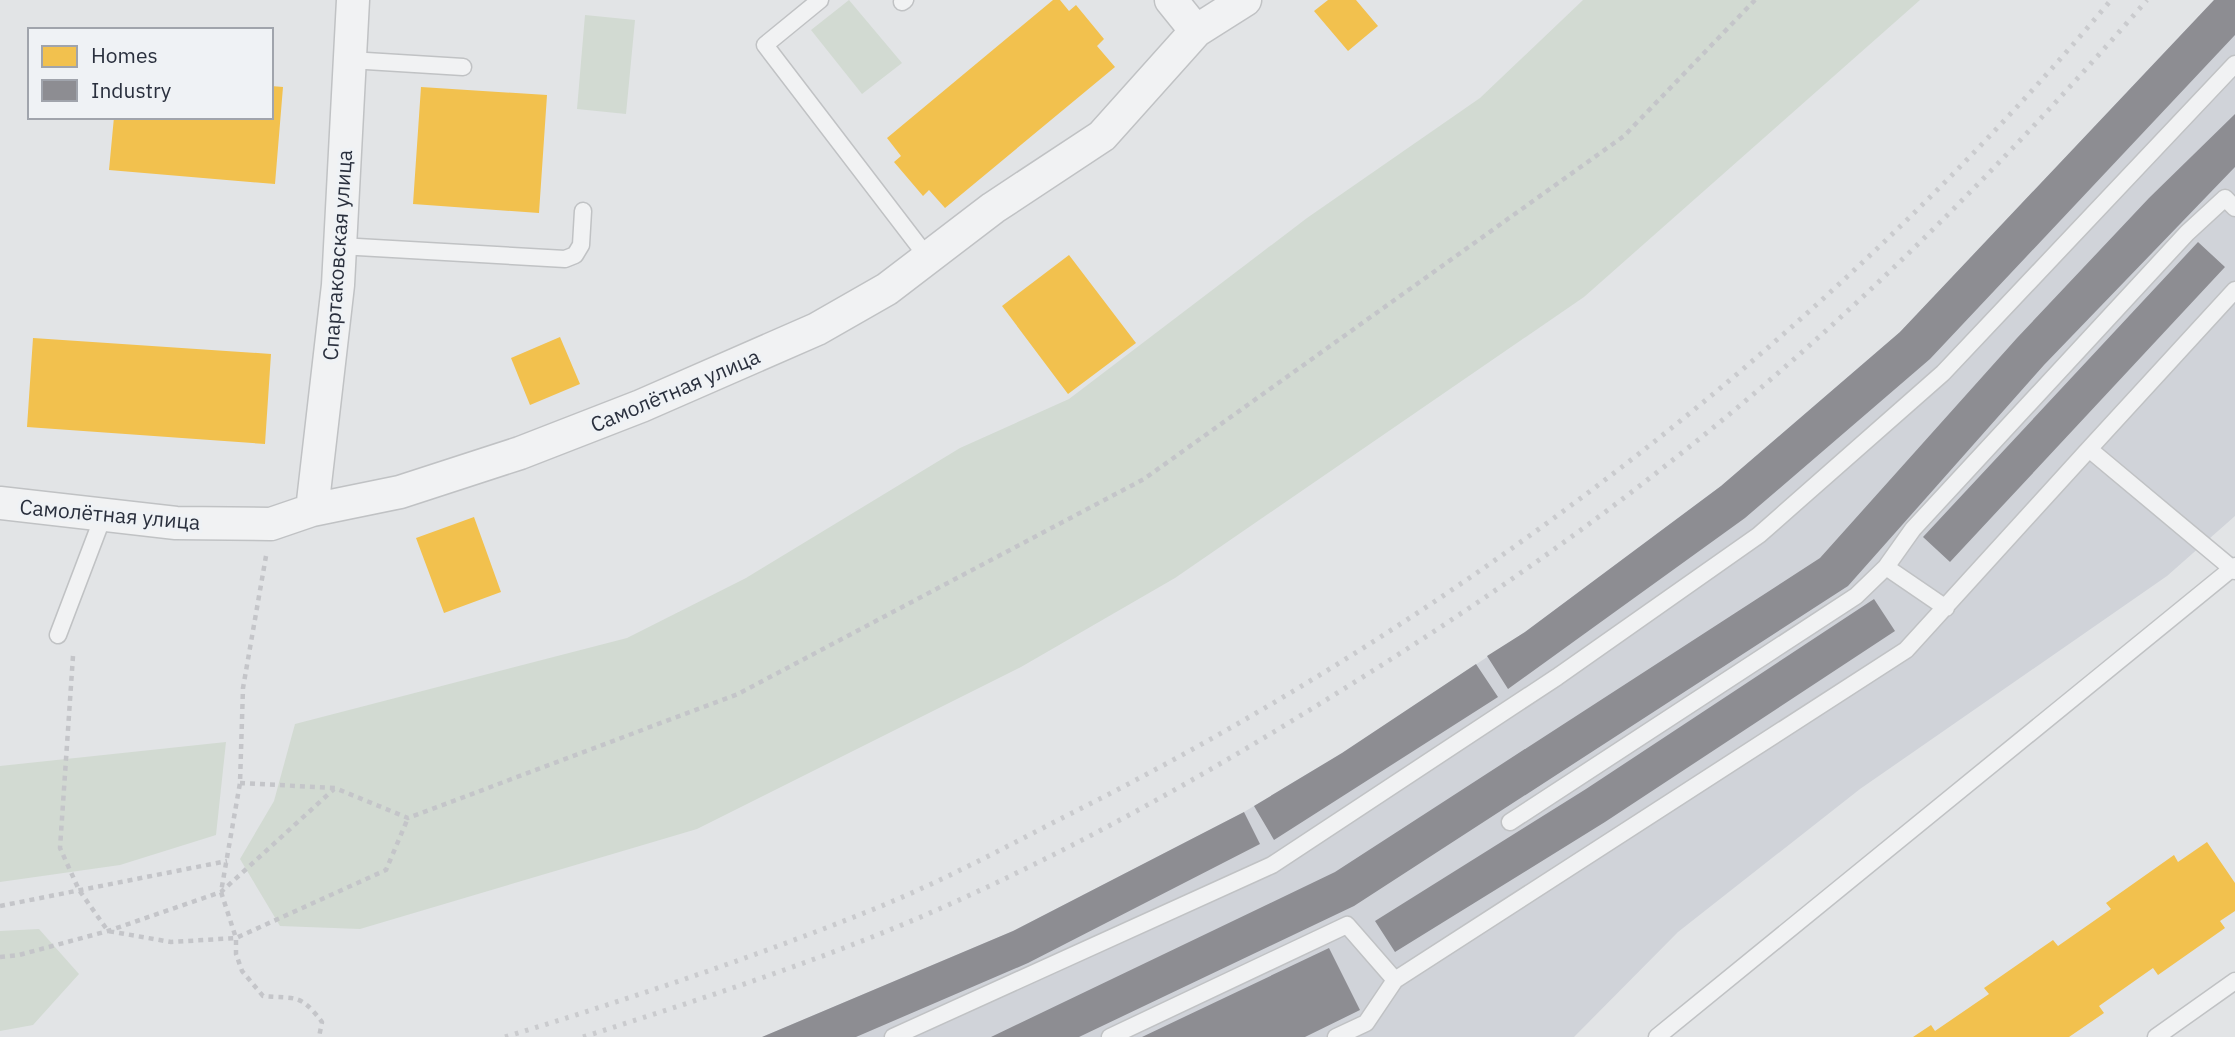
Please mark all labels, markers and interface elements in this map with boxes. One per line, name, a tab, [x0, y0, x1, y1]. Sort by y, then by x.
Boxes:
legend	[28, 28, 273, 119]
text: Homes	[91, 41, 158, 69]
text: Industry	[91, 76, 172, 104]
street label: Спартаковская улица	[316, 149, 358, 361]
street label: Самолётная улица	[586, 342, 764, 438]
street label: Самолётная улица	[18, 492, 202, 536]

